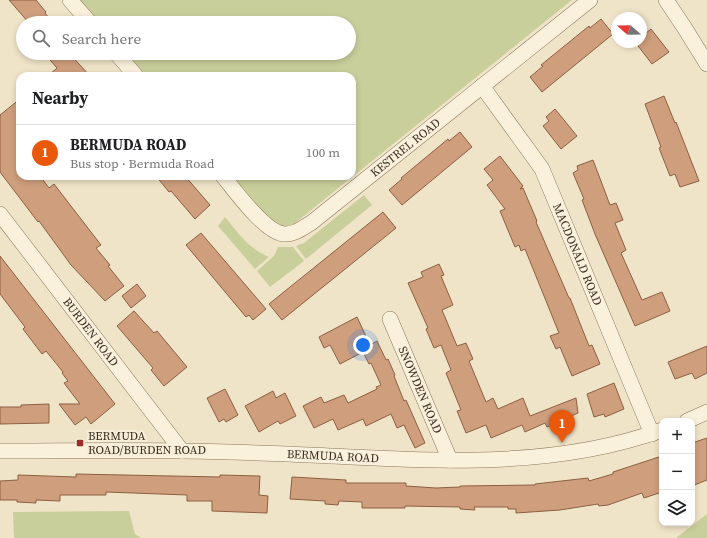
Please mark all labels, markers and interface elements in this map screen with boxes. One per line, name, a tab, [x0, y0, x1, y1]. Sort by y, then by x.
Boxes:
north arrow	[611, 12, 647, 48]
search box	[16, 16, 356, 60]
icon: search	[30, 27, 52, 49]
text: Search here	[62, 28, 141, 49]
text: Nearby	[32, 86, 88, 110]
street label: KESTREL ROAD	[367, 115, 444, 181]
text: BERMUDA ROAD	[70, 134, 186, 155]
text: 1	[41, 144, 49, 161]
text: 100 m	[306, 144, 340, 161]
text: Bus stop · Bermuda Road	[70, 155, 214, 172]
street label: MACDONALD ROAD	[549, 201, 606, 308]
street label: BURDEN ROAD	[59, 295, 122, 370]
your location	[353, 335, 373, 355]
street label: SNOWDEN ROAD	[395, 344, 446, 436]
pin: 1	[549, 410, 575, 443]
map controls	[659, 418, 695, 526]
button: +	[659, 418, 695, 454]
place label: BERMUDA ROAD/BURDEN ROAD	[88, 428, 206, 458]
marker: BERMUDA ROAD/BURDEN ROAD	[75, 438, 85, 448]
street label: BERMUDA ROAD	[287, 446, 379, 466]
button: −	[659, 454, 695, 490]
button: layers	[659, 490, 695, 526]

